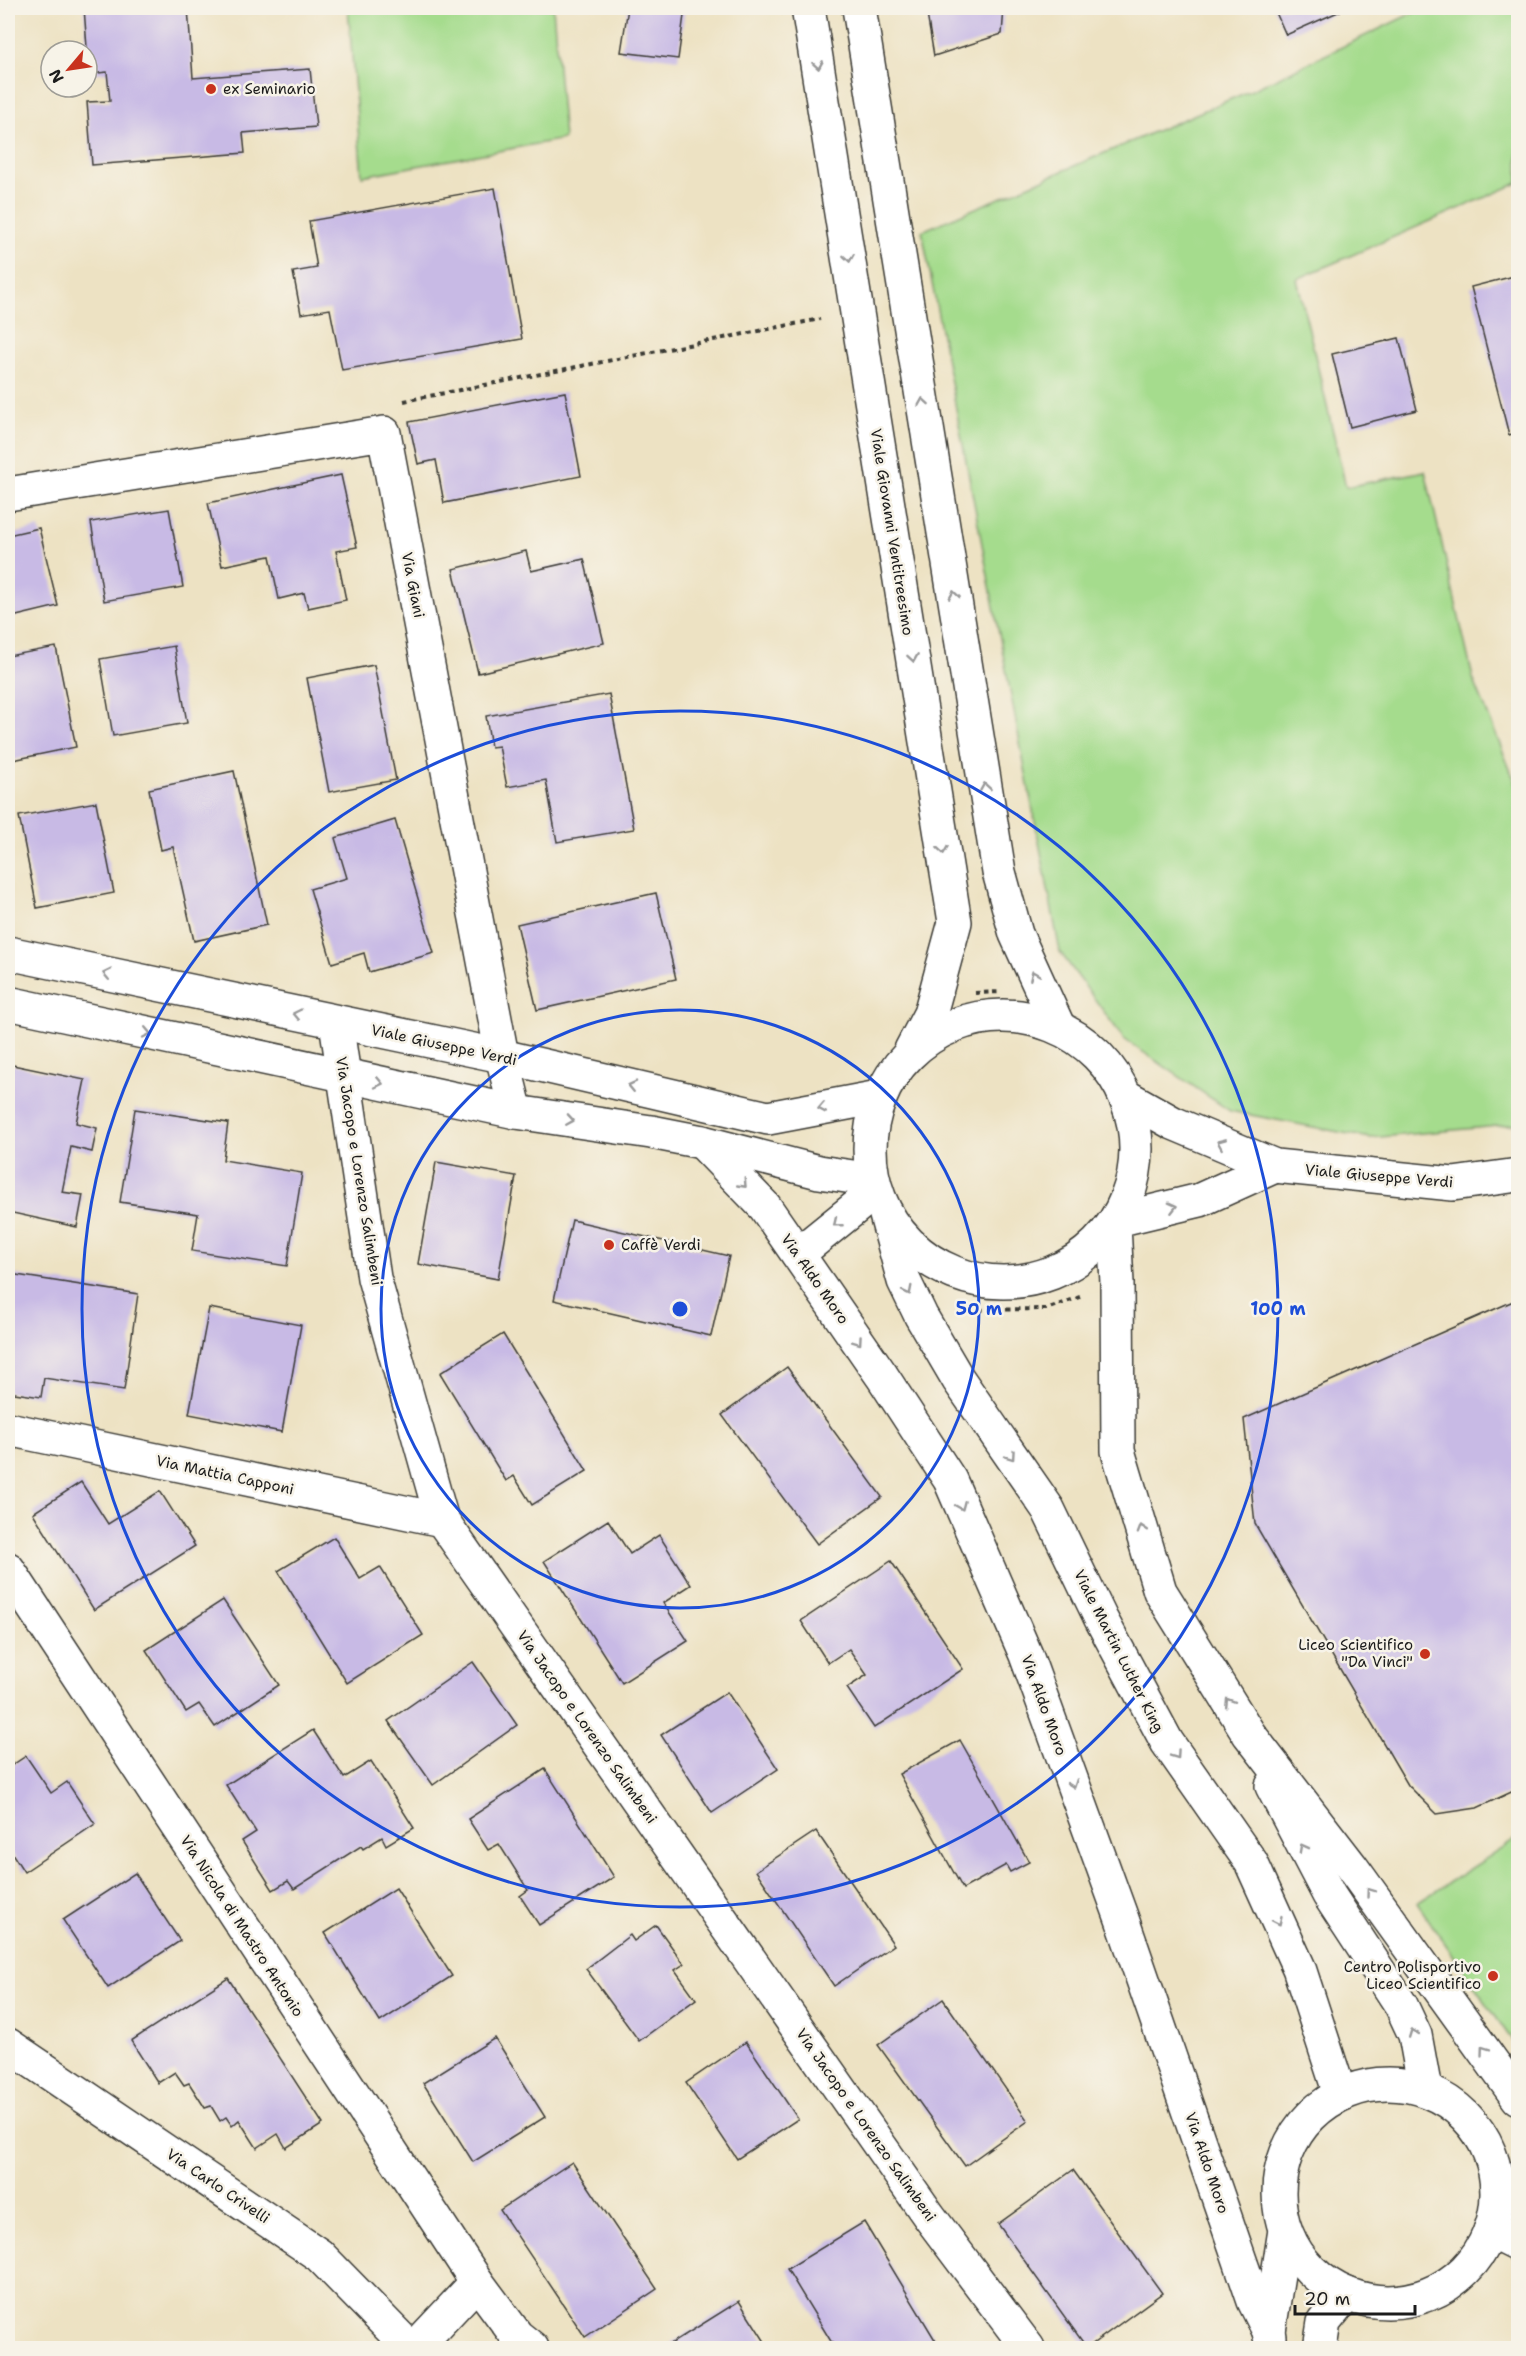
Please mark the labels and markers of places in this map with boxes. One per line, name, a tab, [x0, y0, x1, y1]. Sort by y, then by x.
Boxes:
place label: ex Seminario	[223, 79, 316, 99]
marker: ex Seminario	[204, 82, 218, 96]
place label: Caffè Verdi	[621, 1235, 701, 1255]
marker: Caffè Verdi	[602, 1238, 616, 1252]
centre of rings	[670, 1299, 690, 1319]
place label: Liceo Scientifico "Da Vinci"	[1298, 1635, 1413, 1672]
marker: Liceo Scientifico "Da Vinci"	[1418, 1647, 1432, 1661]
place label: Centro Polisportivo Liceo Scientifico	[1344, 1957, 1481, 1994]
marker: Centro Polisportivo Liceo Scientifico	[1486, 1969, 1500, 1983]

